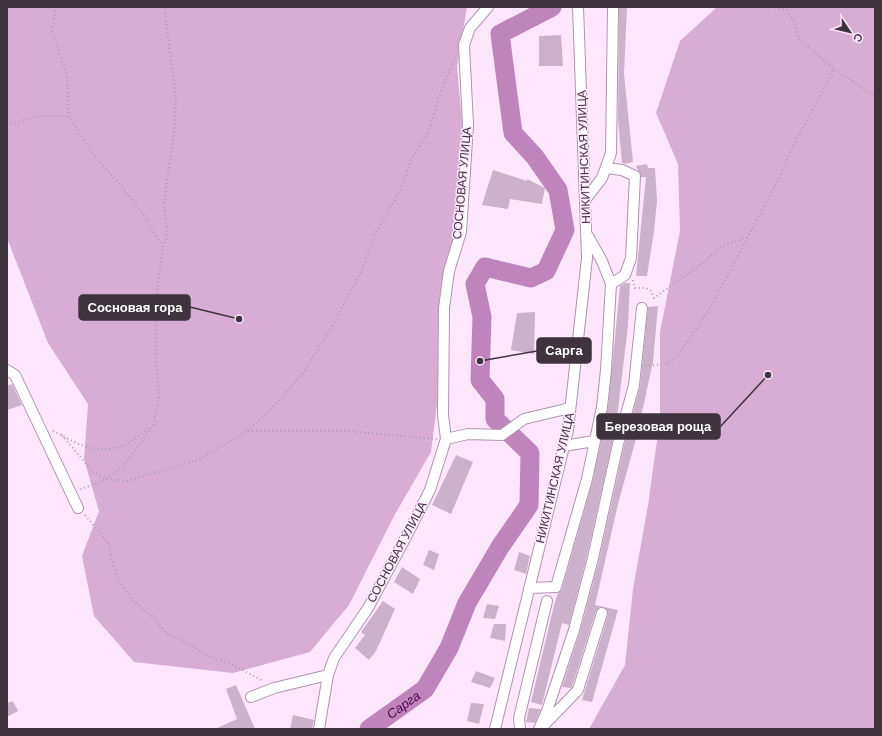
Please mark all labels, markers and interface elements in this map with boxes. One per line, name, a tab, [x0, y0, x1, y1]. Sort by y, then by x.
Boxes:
north arrow	[830, 12, 870, 52]
text: С	[851, 31, 865, 44]
street label: НИКИТИНСКАЯ УЛИЦА	[575, 90, 593, 224]
street label: СОСНОВАЯ УЛИЦА	[450, 126, 474, 240]
callout: Сосновая гора	[79, 295, 190, 320]
text: Сосновая гора	[88, 300, 183, 315]
callout: Сарга	[537, 338, 591, 363]
text: Сарга	[545, 343, 583, 358]
street label: НИКИТИНСКАЯ УЛИЦА	[533, 411, 577, 545]
callout: Березовая роща	[597, 414, 720, 439]
text: Березовая роща	[605, 419, 712, 434]
street label: СОСНОВАЯ УЛИЦА	[364, 499, 430, 605]
water label: Сарга	[384, 688, 423, 722]

